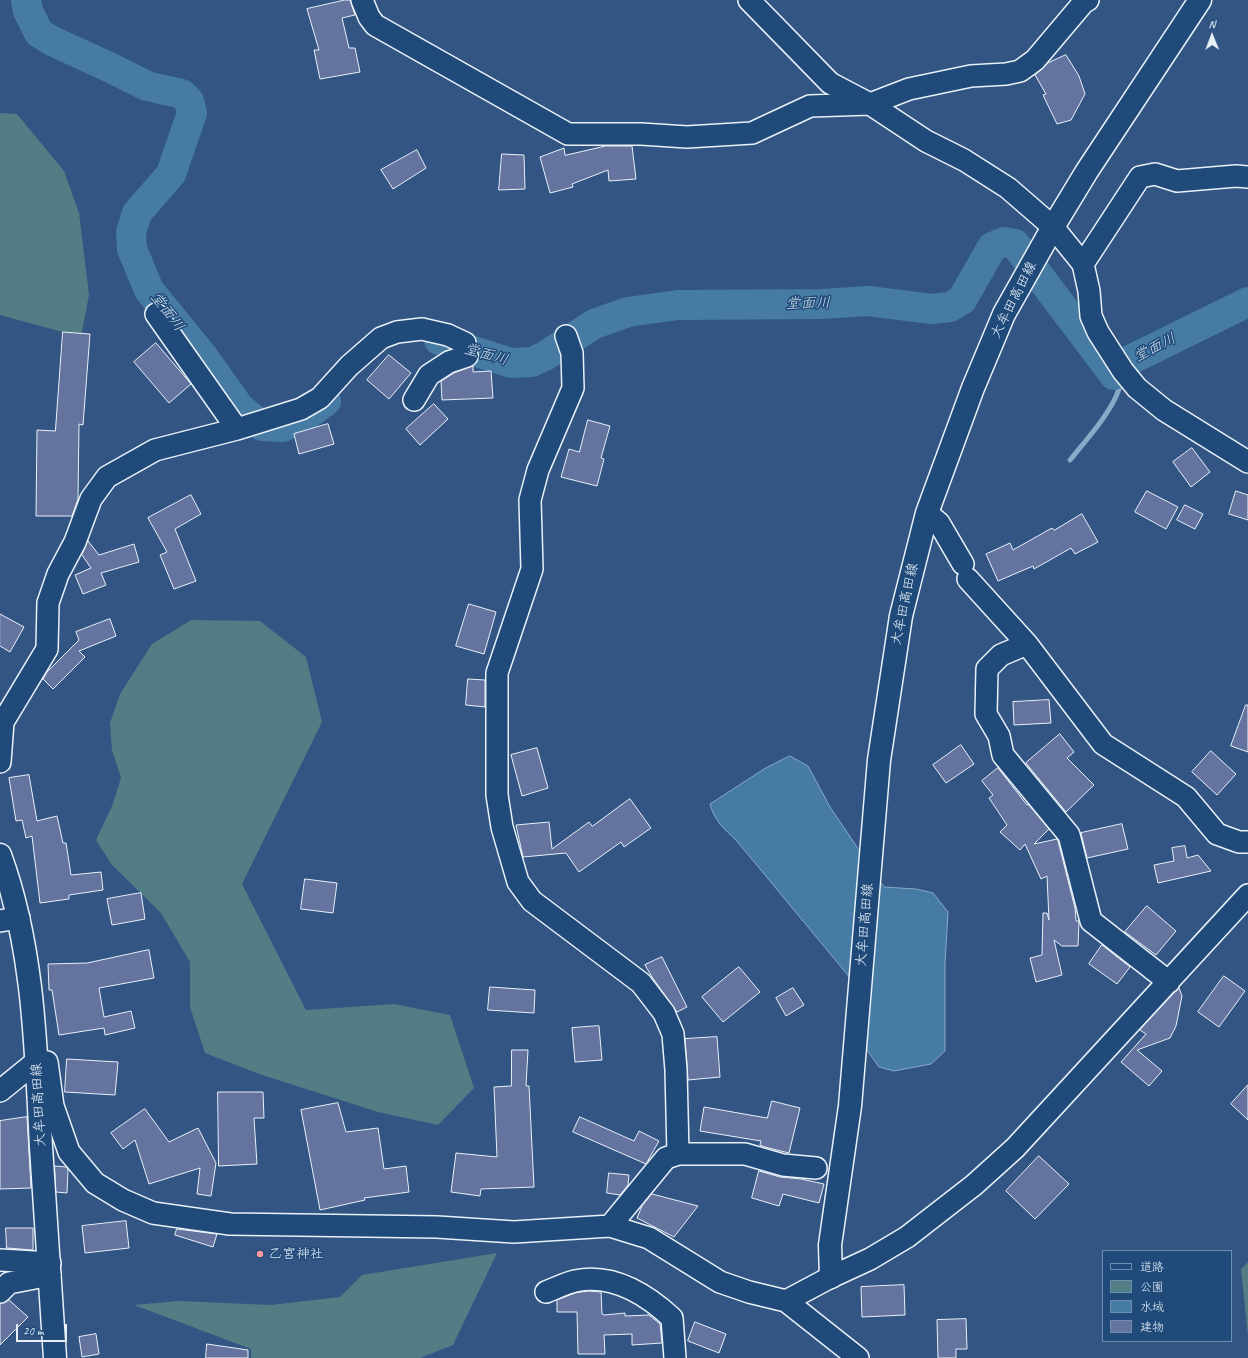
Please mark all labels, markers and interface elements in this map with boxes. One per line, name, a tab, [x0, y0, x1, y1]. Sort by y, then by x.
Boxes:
north arrow	[1192, 16, 1232, 56]
text: N	[1208, 17, 1215, 31]
street label: 大牟田高田線	[987, 259, 1041, 341]
water label: 堂面川	[146, 289, 188, 335]
water label: 堂面川	[785, 295, 831, 313]
water label: 堂面川	[1131, 330, 1179, 366]
water label: 堂面川	[462, 340, 510, 370]
street label: 大牟田高田線	[888, 561, 922, 647]
street label: 大牟田高田線	[853, 882, 877, 968]
street label: 大牟田高田線	[28, 1063, 50, 1147]
place label: 乙宮神社	[268, 1246, 324, 1262]
marker: 乙宮神社	[255, 1249, 265, 1259]
legend	[1102, 1250, 1232, 1342]
text: 道路	[1140, 1259, 1164, 1275]
text: 公園	[1140, 1279, 1164, 1295]
text: 水域	[1140, 1299, 1164, 1315]
scale bar	[18, 1316, 69, 1342]
text: 建物	[1140, 1319, 1164, 1335]
text: 20 m	[23, 1323, 43, 1339]

